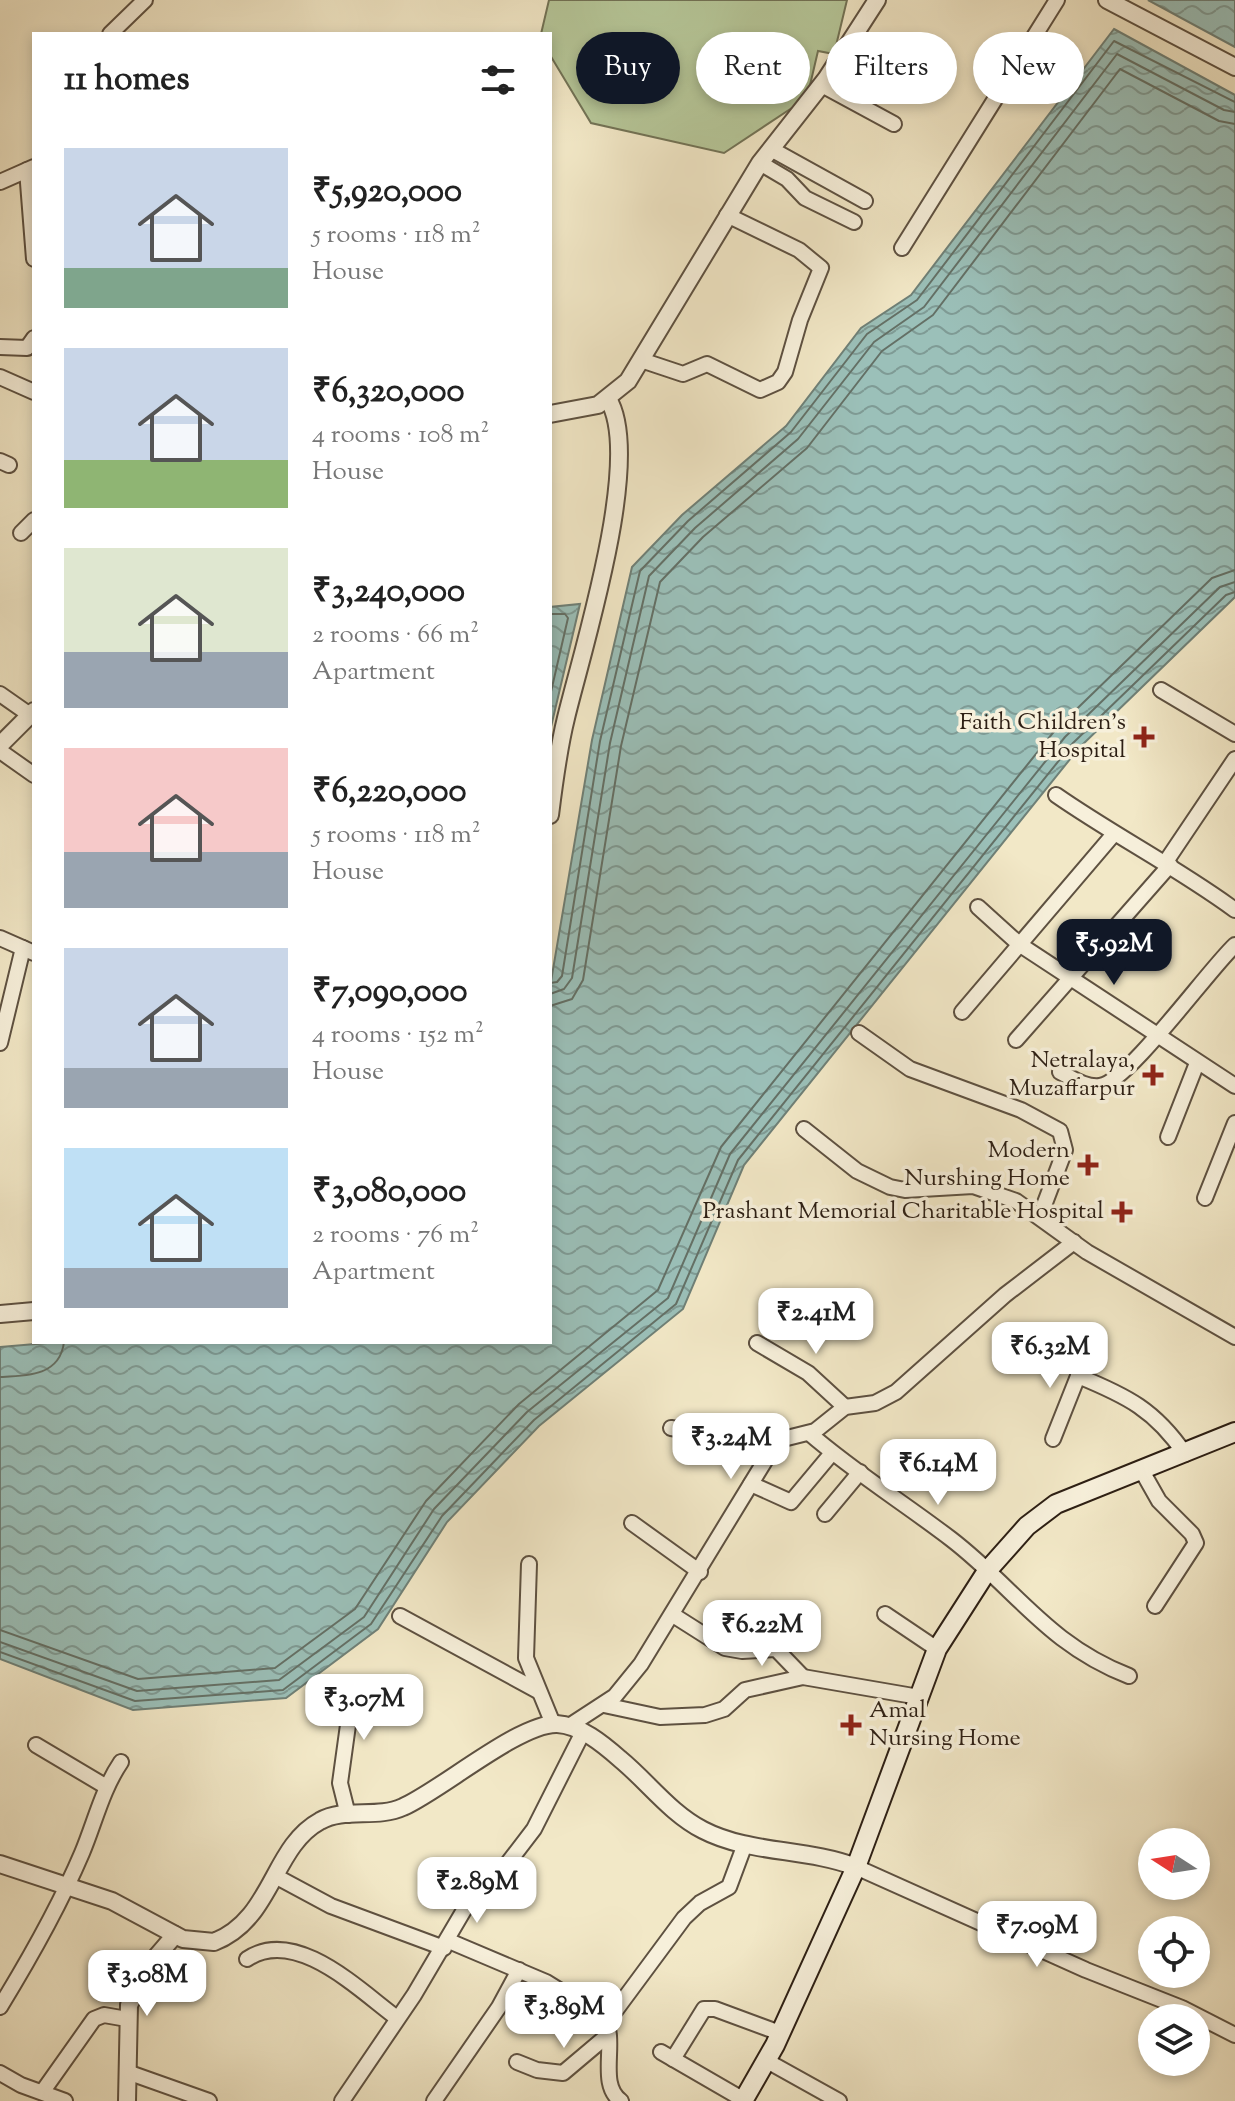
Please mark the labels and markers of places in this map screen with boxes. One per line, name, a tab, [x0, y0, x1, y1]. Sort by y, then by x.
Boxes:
place label: Faith Children's Hospital	[959, 706, 1126, 768]
marker: Faith Children's Hospital	[1133, 726, 1155, 748]
pin: ₹5.92M	[1049, 919, 1179, 987]
place label: Netralaya, Muzaffarpur	[1009, 1044, 1135, 1106]
marker: Netralaya, Muzaffarpur	[1142, 1064, 1164, 1086]
place label: Modern Nurshing Home	[904, 1134, 1070, 1196]
marker: Modern Nurshing Home	[1077, 1154, 1099, 1176]
place label: Prashant Memorial Charitable Hospital	[702, 1195, 1104, 1229]
marker: Prashant Memorial Charitable Hospital	[1111, 1201, 1133, 1223]
pin: ₹2.41M	[751, 1288, 881, 1356]
pin: ₹6.32M	[985, 1322, 1115, 1390]
pin: ₹3.24M	[666, 1413, 796, 1481]
pin: ₹6.14M	[873, 1439, 1003, 1507]
pin: ₹6.22M	[697, 1600, 827, 1668]
pin: ₹3.07M	[299, 1674, 429, 1742]
place label: Amal Nursing Home	[869, 1694, 1021, 1756]
marker: Amal Nursing Home	[840, 1714, 862, 1736]
pin: ₹2.89M	[412, 1857, 542, 1925]
pin: ₹7.09M	[972, 1901, 1102, 1969]
pin: ₹3.08M	[82, 1950, 212, 2018]
pin: ₹3.89M	[499, 1982, 629, 2050]

